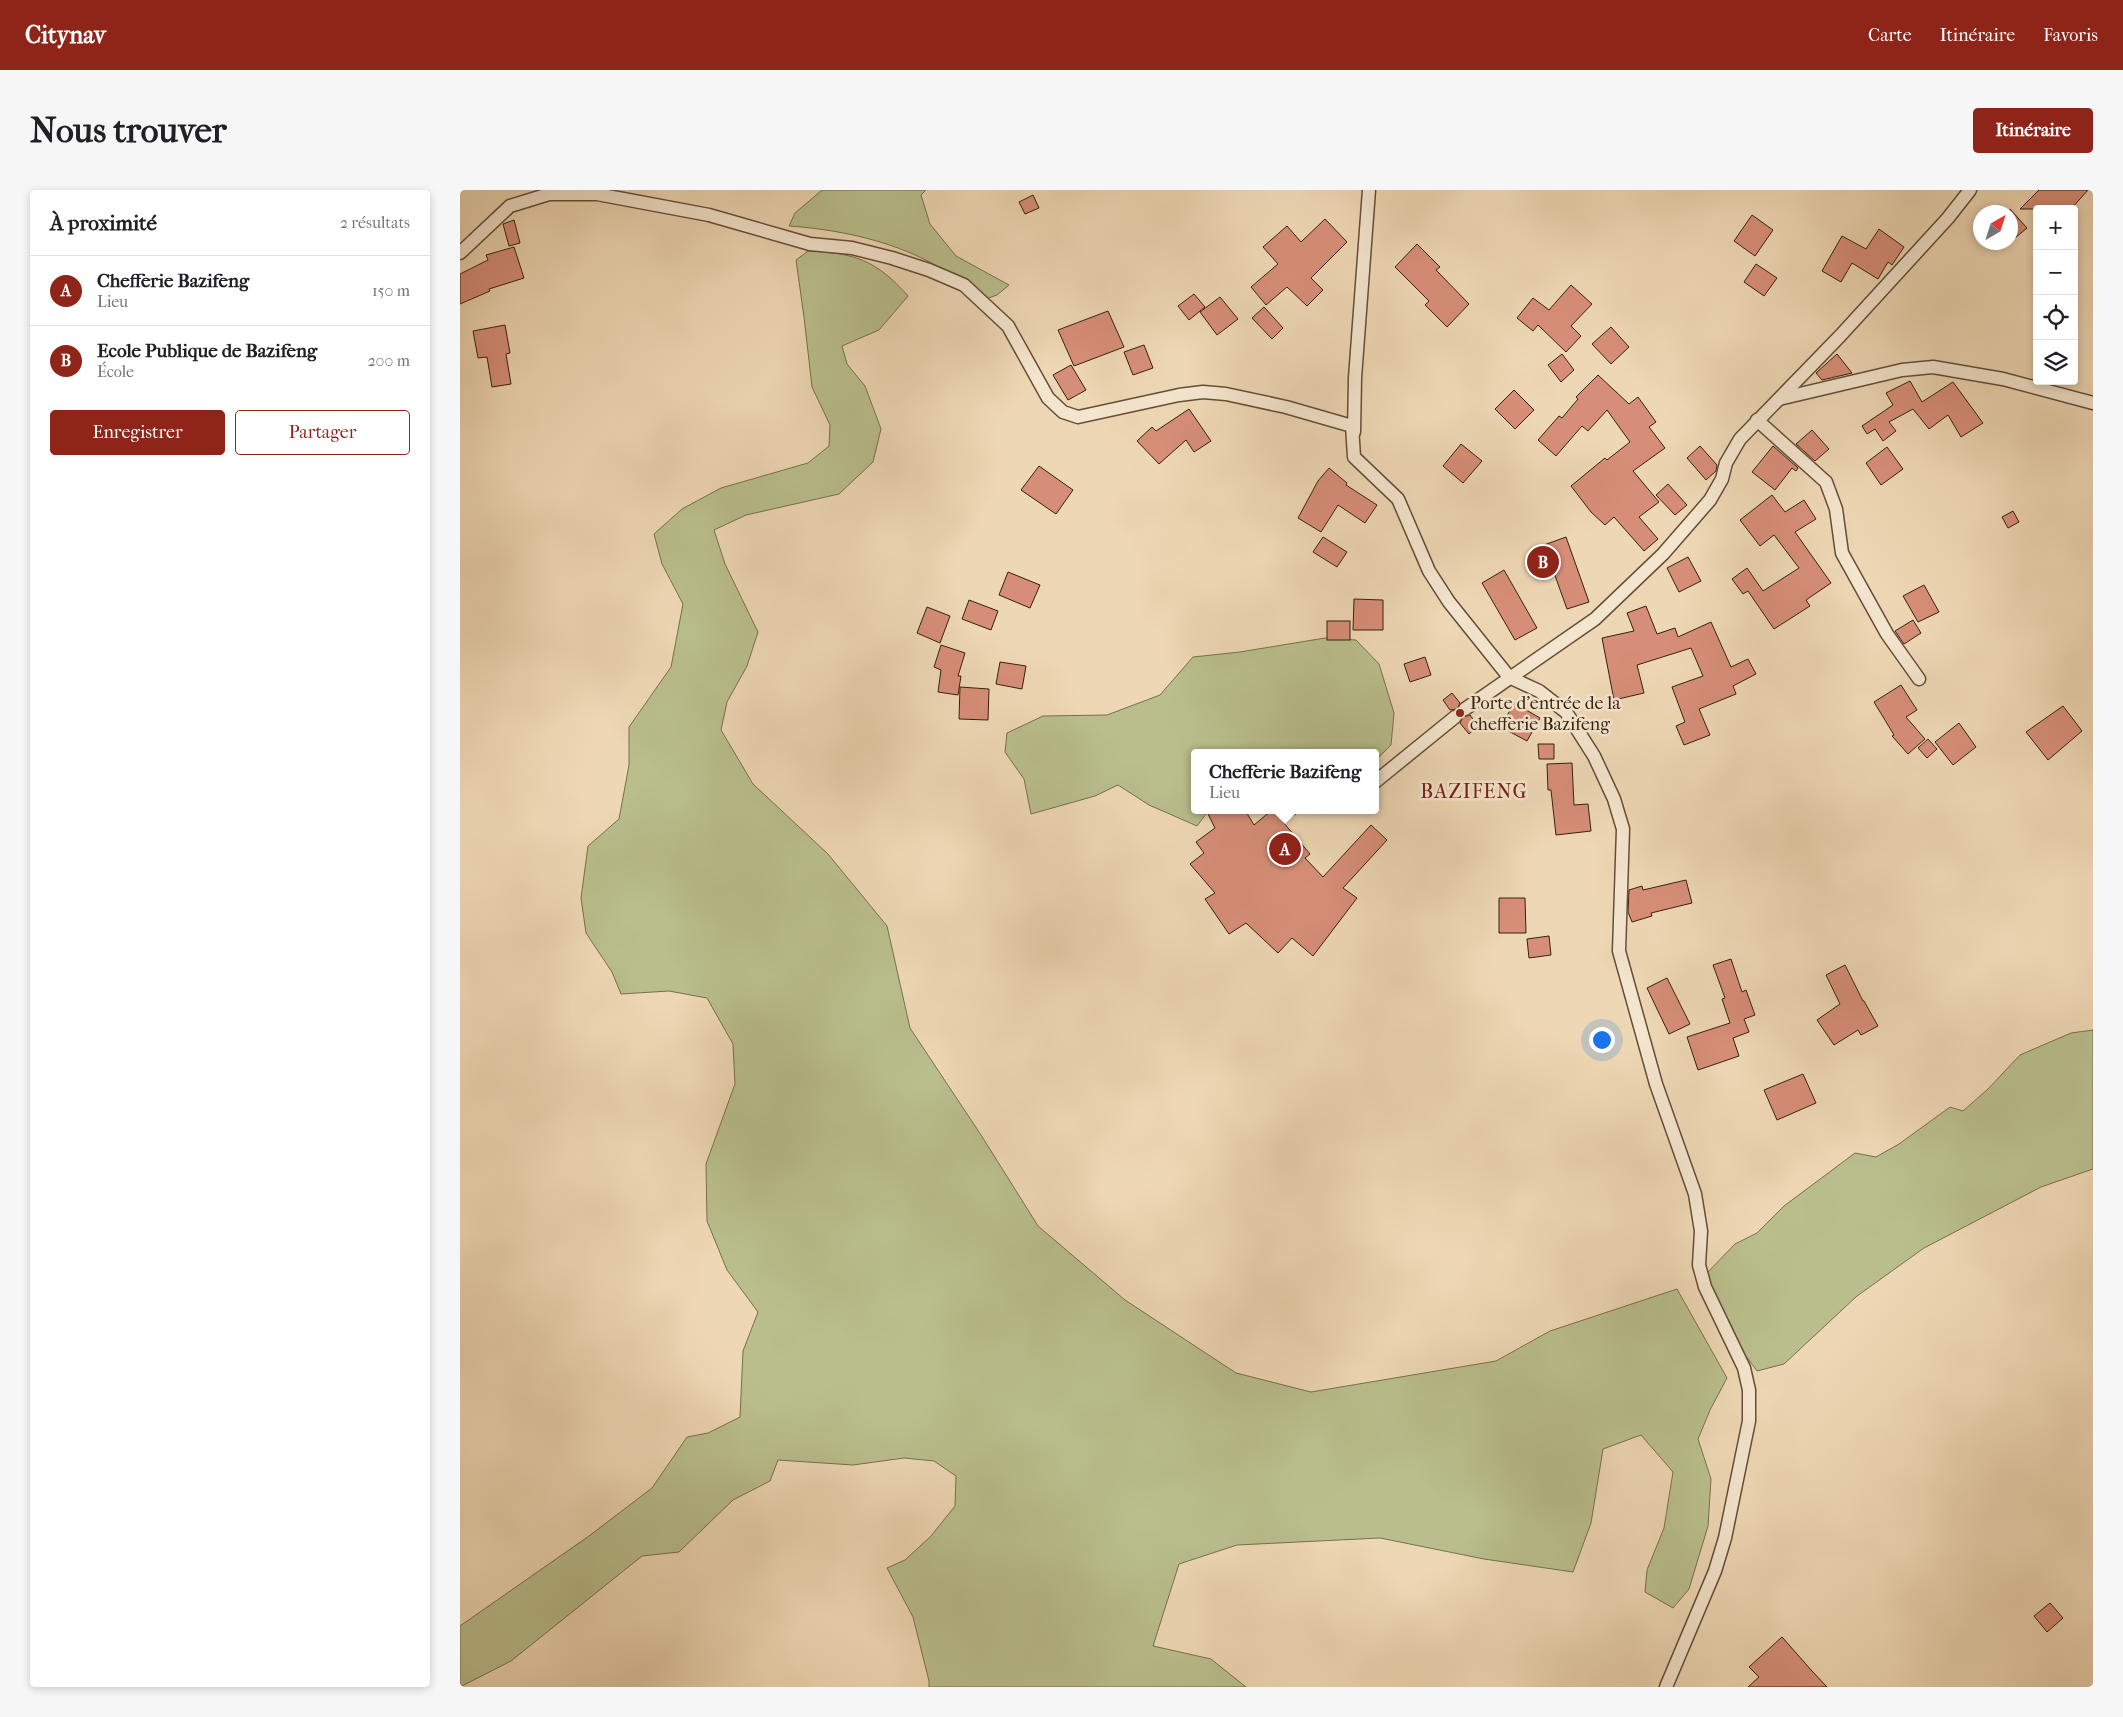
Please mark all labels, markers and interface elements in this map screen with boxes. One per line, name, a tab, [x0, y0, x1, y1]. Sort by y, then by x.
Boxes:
text: Citynav	[25, 21, 106, 49]
text: Carte	[1868, 25, 1912, 46]
text: Itinéraire	[1940, 25, 2015, 46]
text: Favoris	[2043, 25, 2098, 46]
button: Itinéraire	[1973, 108, 2093, 153]
text: Nous trouver	[30, 110, 227, 151]
north arrow	[1973, 205, 2018, 250]
map controls	[2033, 205, 2078, 385]
button: +	[2033, 205, 2078, 250]
text: À proximité	[50, 211, 157, 235]
text: 2 résultats	[340, 213, 410, 232]
button: −	[2033, 250, 2078, 295]
text: Chefferie Bazifeng	[97, 270, 249, 292]
text: A	[61, 281, 71, 300]
text: 150 m	[372, 281, 410, 300]
text: Lieu	[97, 292, 128, 311]
button: locate	[2033, 295, 2078, 340]
text: Ecole Publique de Bazifeng	[97, 340, 317, 362]
button: layers	[2033, 340, 2078, 385]
text: B	[61, 351, 71, 370]
text: 200 m	[367, 351, 410, 370]
text: École	[97, 362, 134, 381]
button: Enregistrer	[50, 410, 225, 455]
button: Partager	[235, 410, 410, 455]
pin: B	[1527, 543, 1559, 581]
place label: Porte d'entrée de la chefferie Bazifeng	[1470, 693, 1621, 735]
marker: Porte d'entrée de la chefferie Bazifeng	[1454, 707, 1466, 719]
popup	[1191, 749, 1379, 814]
text: Chefferie Bazifeng	[1209, 761, 1361, 783]
district label: BAZIFENG	[1420, 780, 1528, 803]
text: Lieu	[1209, 783, 1240, 802]
pin: A	[1269, 830, 1301, 868]
your location	[1589, 1027, 1615, 1053]

